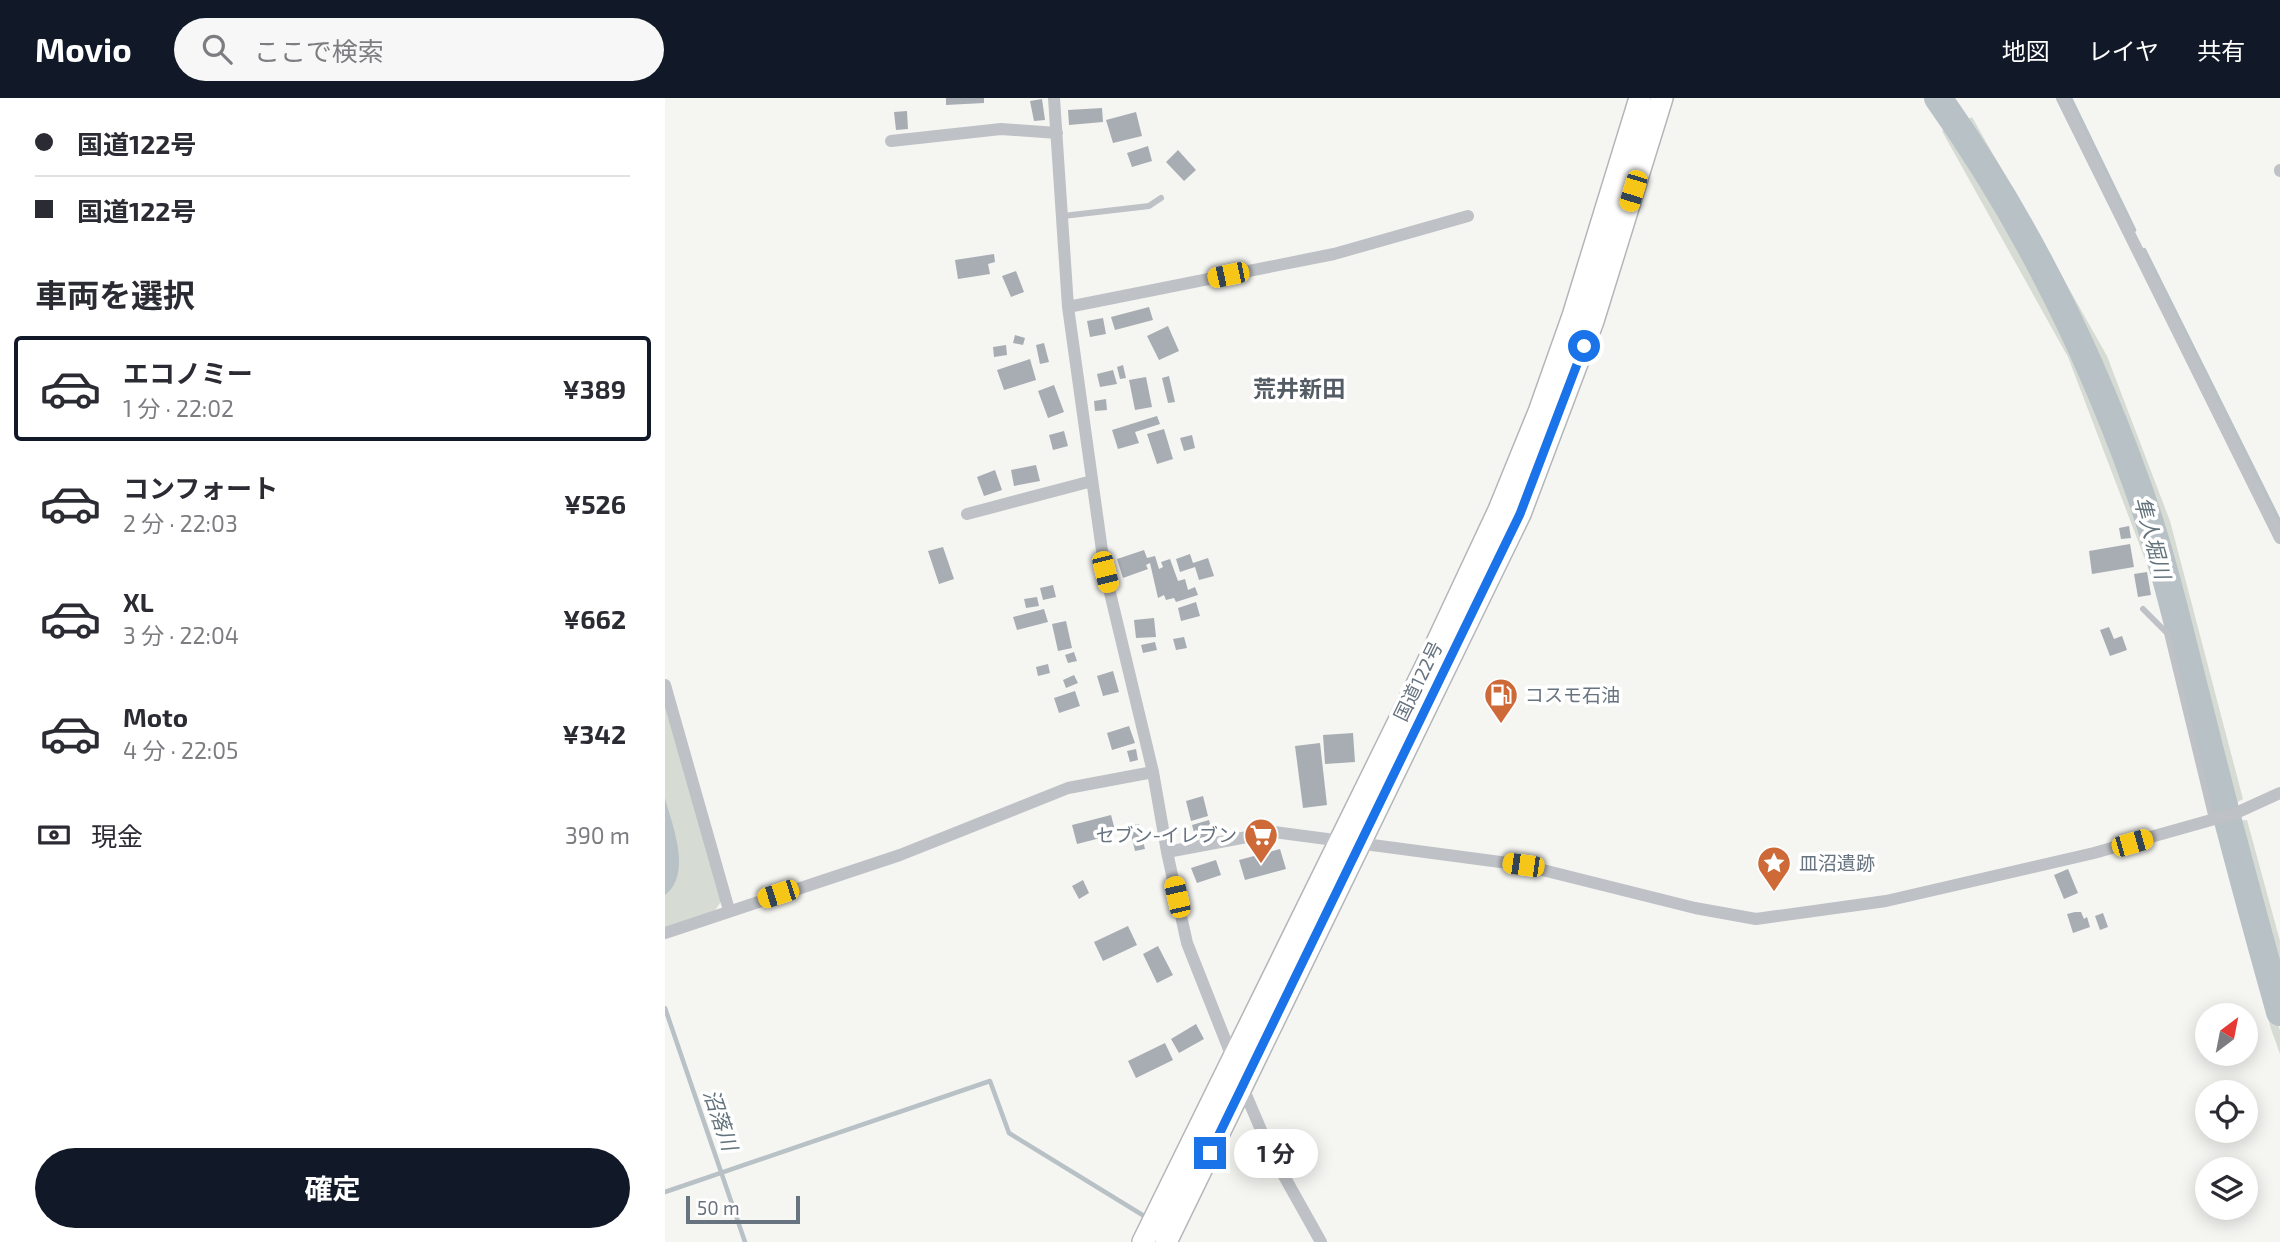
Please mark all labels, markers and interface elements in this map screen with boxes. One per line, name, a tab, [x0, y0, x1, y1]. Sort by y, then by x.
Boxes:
search box	[174, 18, 664, 81]
text: Movio	[35, 29, 132, 69]
icon: search	[198, 30, 236, 68]
text: ここで検索	[254, 35, 384, 66]
text: 地図	[2002, 36, 2050, 65]
text: レイヤ	[2088, 36, 2159, 65]
text: 共有	[2197, 36, 2245, 65]
text: 国道122号	[77, 128, 196, 159]
car	[1617, 168, 1650, 214]
text: 国道122号	[77, 195, 196, 226]
car	[1206, 260, 1251, 290]
text: 車両を選択	[35, 275, 195, 313]
route start	[1568, 330, 1600, 362]
icon: car	[39, 357, 102, 420]
text: エコノミー	[123, 357, 253, 388]
text: ¥389	[562, 373, 626, 404]
district label: 荒井新田	[1253, 374, 1345, 402]
text: 1 分 · 22:02	[123, 394, 234, 422]
icon: car	[39, 472, 102, 535]
text: コンフォート	[123, 472, 278, 503]
text: ¥526	[564, 488, 626, 519]
water label: 隼人堀川	[2131, 494, 2177, 583]
text: 2 分 · 22:03	[123, 509, 238, 537]
car	[1090, 549, 1121, 595]
text: XL	[123, 586, 154, 617]
icon: car	[39, 587, 102, 650]
text: ¥662	[563, 603, 626, 634]
text: 3 分 · 22:04	[123, 621, 239, 649]
street label: 国道122号	[1388, 637, 1447, 724]
fuel station icon: コスモ石油	[1482, 676, 1520, 725]
place label: コスモ石油	[1525, 683, 1620, 706]
text: Moto	[123, 701, 188, 732]
icon: car	[39, 702, 102, 765]
text: ¥342	[562, 718, 626, 749]
text: 4 分 · 22:05	[123, 736, 238, 764]
icon: cash	[35, 816, 73, 854]
supermarket icon: セブン-イレブン	[1242, 816, 1280, 865]
text: 現金	[91, 820, 143, 851]
text: 390 m	[565, 821, 630, 849]
place label: セブン-イレブン	[1095, 823, 1237, 846]
car	[2109, 827, 2156, 859]
place icon: 皿沼遺跡	[1755, 844, 1793, 893]
place label: 皿沼遺跡	[1799, 851, 1875, 874]
car	[1501, 852, 1546, 878]
car	[1163, 874, 1192, 920]
car	[755, 878, 802, 910]
north arrow	[2195, 1003, 2257, 1066]
map controls	[2195, 1003, 2258, 1220]
button: locate	[2195, 1080, 2258, 1143]
water label: 沼落川	[699, 1086, 744, 1155]
callout: 1 分	[1235, 1128, 1319, 1178]
route end	[1194, 1137, 1226, 1169]
text: 1 分	[1257, 1139, 1295, 1167]
button: 確定	[35, 1148, 630, 1228]
button: layers	[2195, 1157, 2258, 1220]
scale bar	[686, 1193, 800, 1225]
text: 50 m	[697, 1196, 740, 1219]

